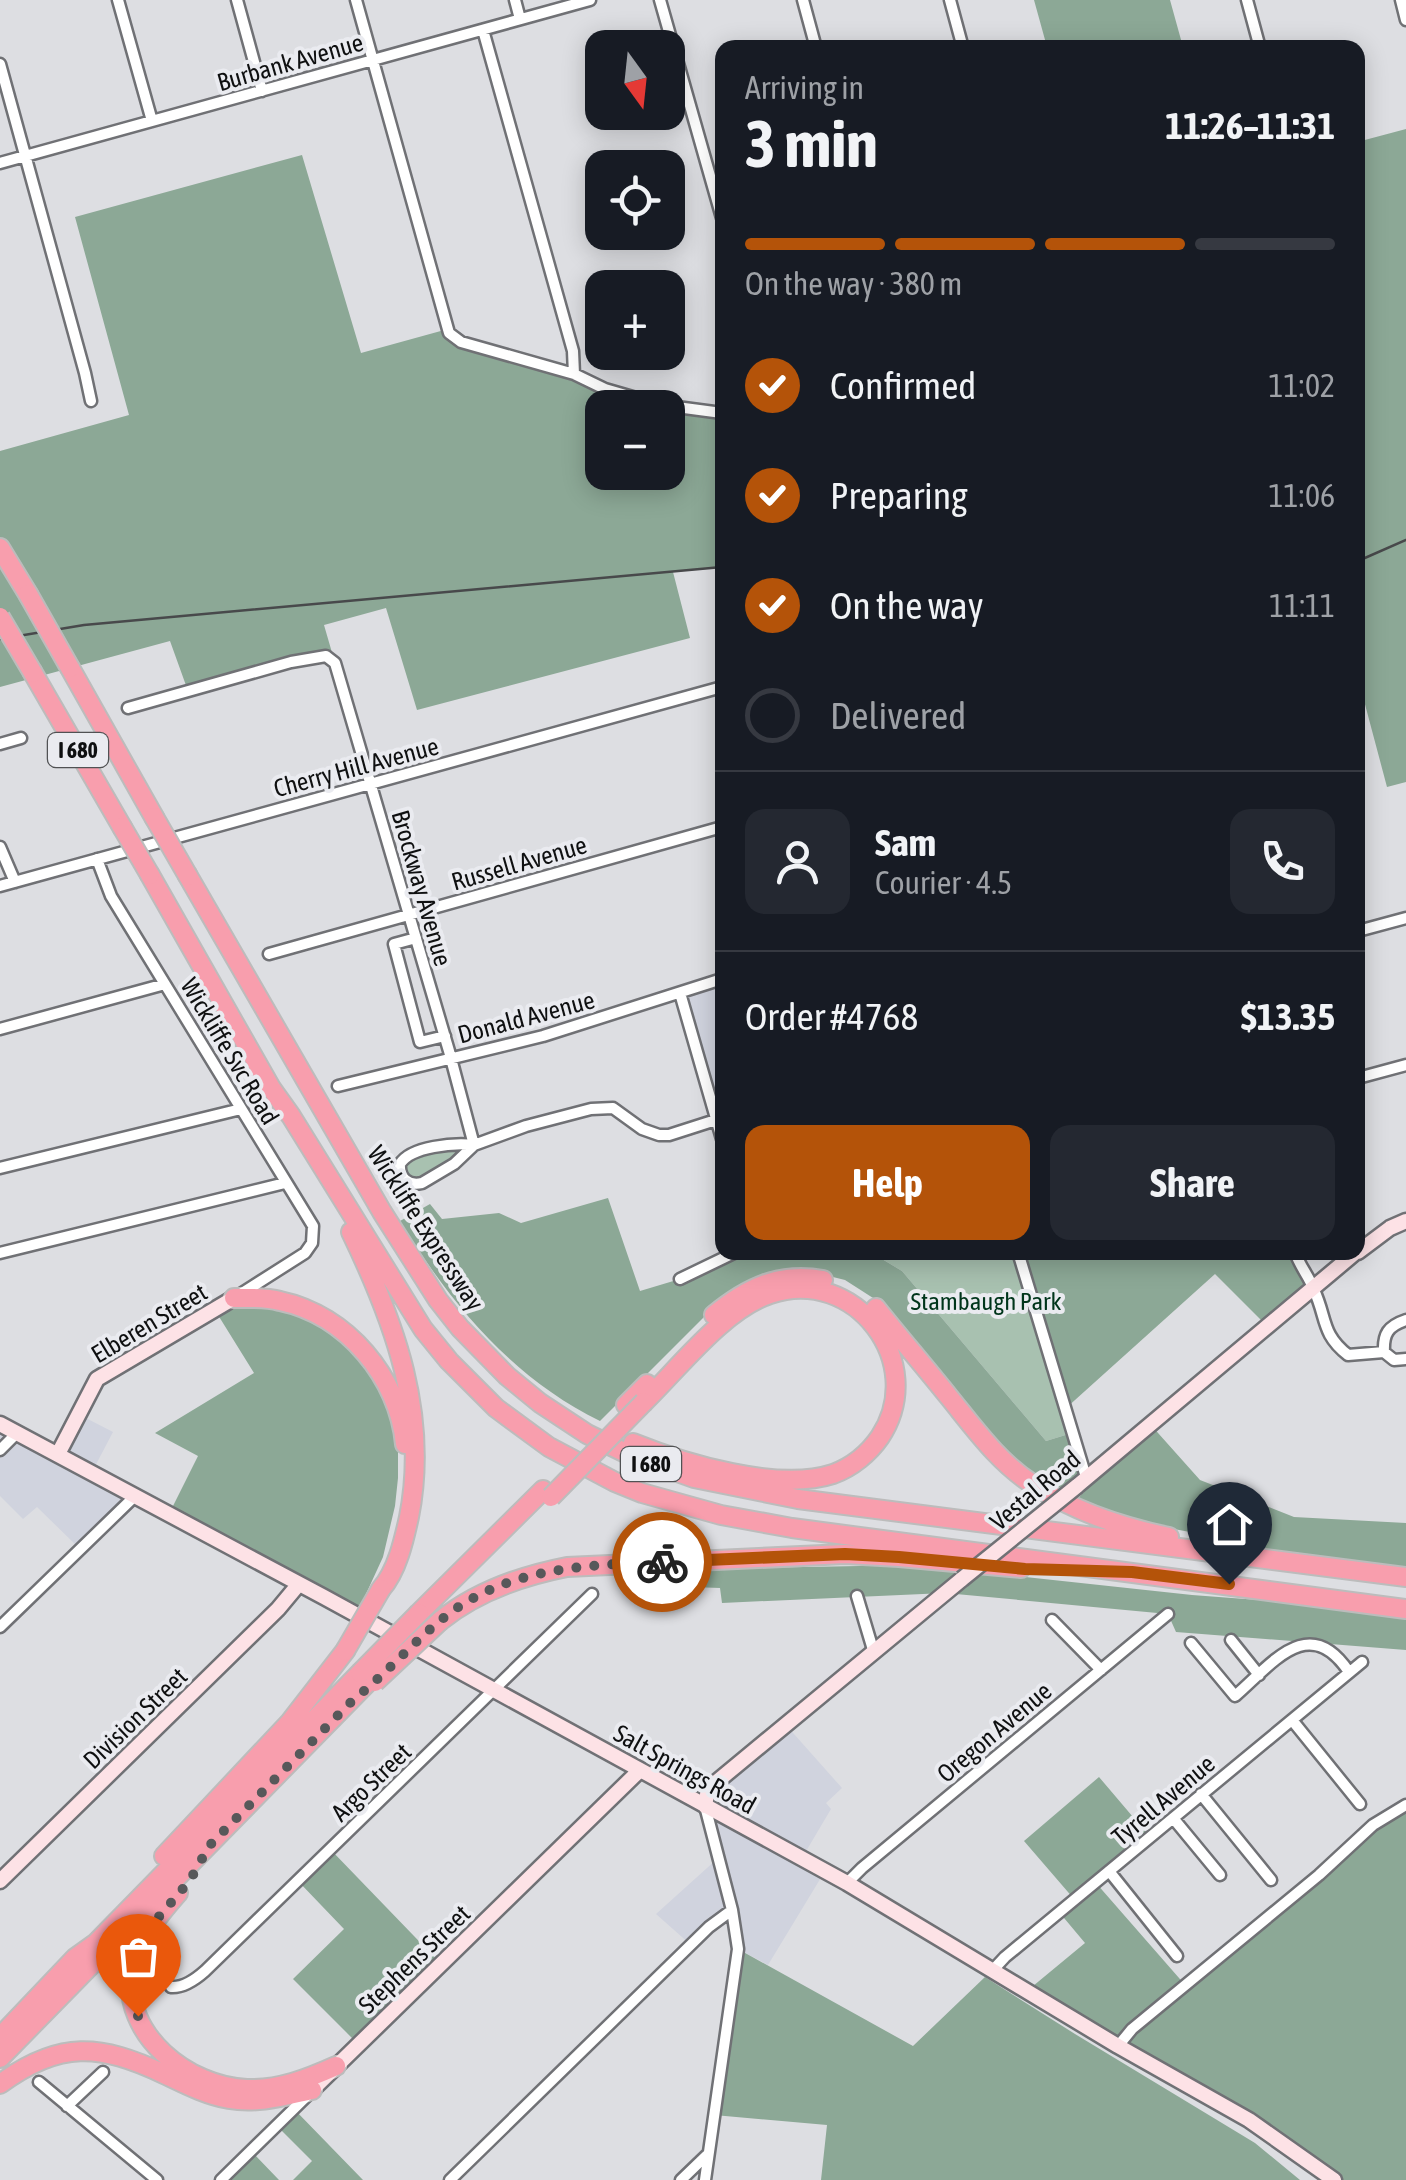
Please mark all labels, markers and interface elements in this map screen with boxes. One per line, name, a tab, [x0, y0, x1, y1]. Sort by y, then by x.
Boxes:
street label: Burbank Avenue	[214, 28, 366, 96]
north arrow	[585, 30, 685, 130]
map controls	[585, 30, 685, 490]
text: Arriving in	[745, 69, 864, 106]
text: 11:26–11:31	[1165, 104, 1335, 147]
text: 3 min	[745, 106, 878, 181]
button: locate	[585, 150, 685, 250]
text: On the way · 380 m	[745, 265, 962, 302]
button: +	[585, 270, 685, 370]
icon: check	[745, 358, 800, 413]
text: Confirmed	[830, 364, 976, 407]
text: 11:02	[1269, 367, 1335, 404]
button: −	[585, 390, 685, 490]
icon: check	[745, 468, 800, 523]
text: Preparing	[830, 474, 968, 517]
text: 11:06	[1269, 477, 1335, 514]
icon: check	[745, 578, 800, 633]
text: On the way	[830, 584, 983, 627]
text: 11:11	[1269, 587, 1335, 624]
text: Delivered	[830, 694, 966, 737]
street label: Cherry Hill Avenue	[271, 732, 441, 802]
road number: I 680	[48, 733, 108, 767]
street label: Brockway Avenue	[386, 807, 458, 969]
button: person	[745, 809, 850, 914]
button: phone	[1230, 809, 1335, 914]
text: Sam	[875, 821, 936, 864]
street label: Russell Avenue	[448, 830, 590, 896]
text: Courier · 4.5	[875, 864, 1012, 901]
street label: Wickliffe Svc Road	[175, 973, 285, 1129]
street label: Donald Avenue	[455, 985, 597, 1049]
text: Order #4768	[745, 995, 918, 1038]
text: $13.35	[1241, 995, 1335, 1038]
button: Help	[745, 1125, 1030, 1240]
button: Share	[1050, 1125, 1335, 1240]
street label: Wickliffe Expressway	[362, 1141, 490, 1315]
street label: Elberen Street	[86, 1278, 212, 1368]
park label: Stambaugh Park	[911, 1287, 1061, 1315]
street label: Vestal Road	[985, 1444, 1085, 1536]
road number: I 680	[621, 1447, 681, 1481]
pin	[1187, 1482, 1272, 1585]
icon: home	[1202, 1497, 1257, 1552]
courier	[612, 1512, 712, 1612]
icon: bike	[635, 1535, 690, 1590]
street label: Division Street	[78, 1662, 192, 1774]
street label: Oregon Avenue	[931, 1676, 1057, 1788]
street label: Salt Springs Road	[609, 1719, 761, 1819]
street label: Argo Street	[326, 1737, 416, 1827]
street label: Tyrell Avenue	[1106, 1749, 1220, 1851]
street label: Stephens Street	[353, 1899, 475, 2019]
pin	[96, 1914, 181, 2017]
icon: bag	[111, 1929, 166, 1984]

